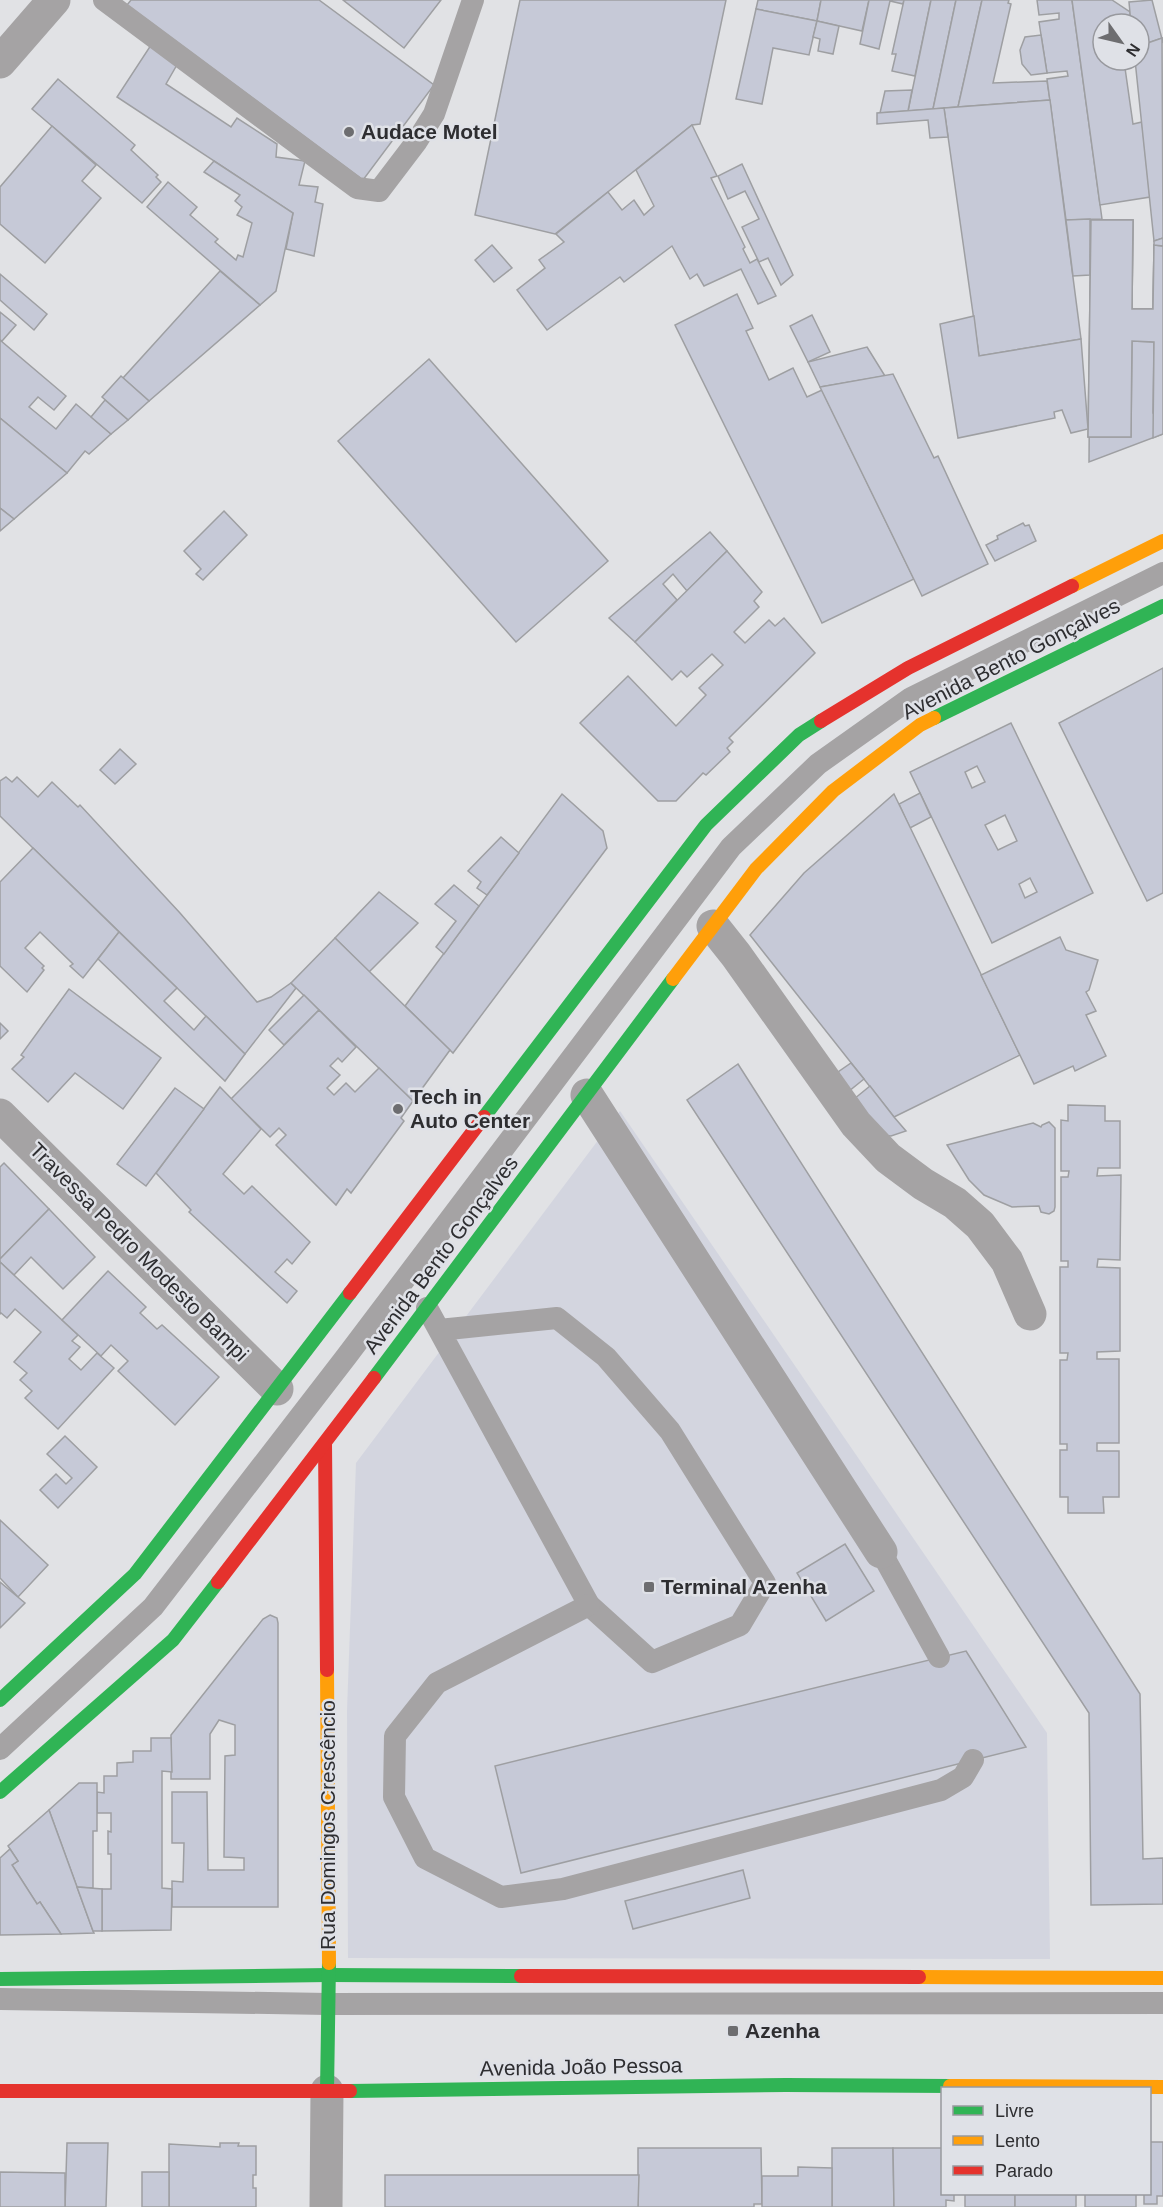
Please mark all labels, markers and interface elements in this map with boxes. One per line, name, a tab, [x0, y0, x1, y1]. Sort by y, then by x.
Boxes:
north arrow	[1091, 12, 1151, 72]
text: N	[1123, 41, 1143, 60]
place label: Audace Motel	[361, 120, 498, 143]
marker: Audace Motel	[342, 125, 356, 139]
street label: Avenida Bento Gonçalves	[898, 594, 1123, 724]
place label: Tech in Auto Center	[410, 1085, 530, 1132]
marker: Tech in Auto Center	[391, 1102, 405, 1116]
street label: Travessa Pedro Modesto Bampi	[25, 1138, 253, 1366]
street label: Avenida Bento Gonçalves	[359, 1151, 522, 1358]
place label: Terminal Azenha	[661, 1575, 827, 1598]
marker: Terminal Azenha	[642, 1580, 656, 1594]
street label: Rua Domingos Crescêncio	[316, 1700, 339, 1950]
place label: Azenha	[745, 2019, 820, 2042]
marker: Azenha	[726, 2024, 740, 2038]
street label: Avenida João Pessoa	[479, 2053, 683, 2080]
legend	[941, 2087, 1151, 2195]
text: Livre	[995, 2101, 1034, 2121]
text: Lento	[995, 2131, 1040, 2151]
text: Parado	[995, 2161, 1053, 2181]

